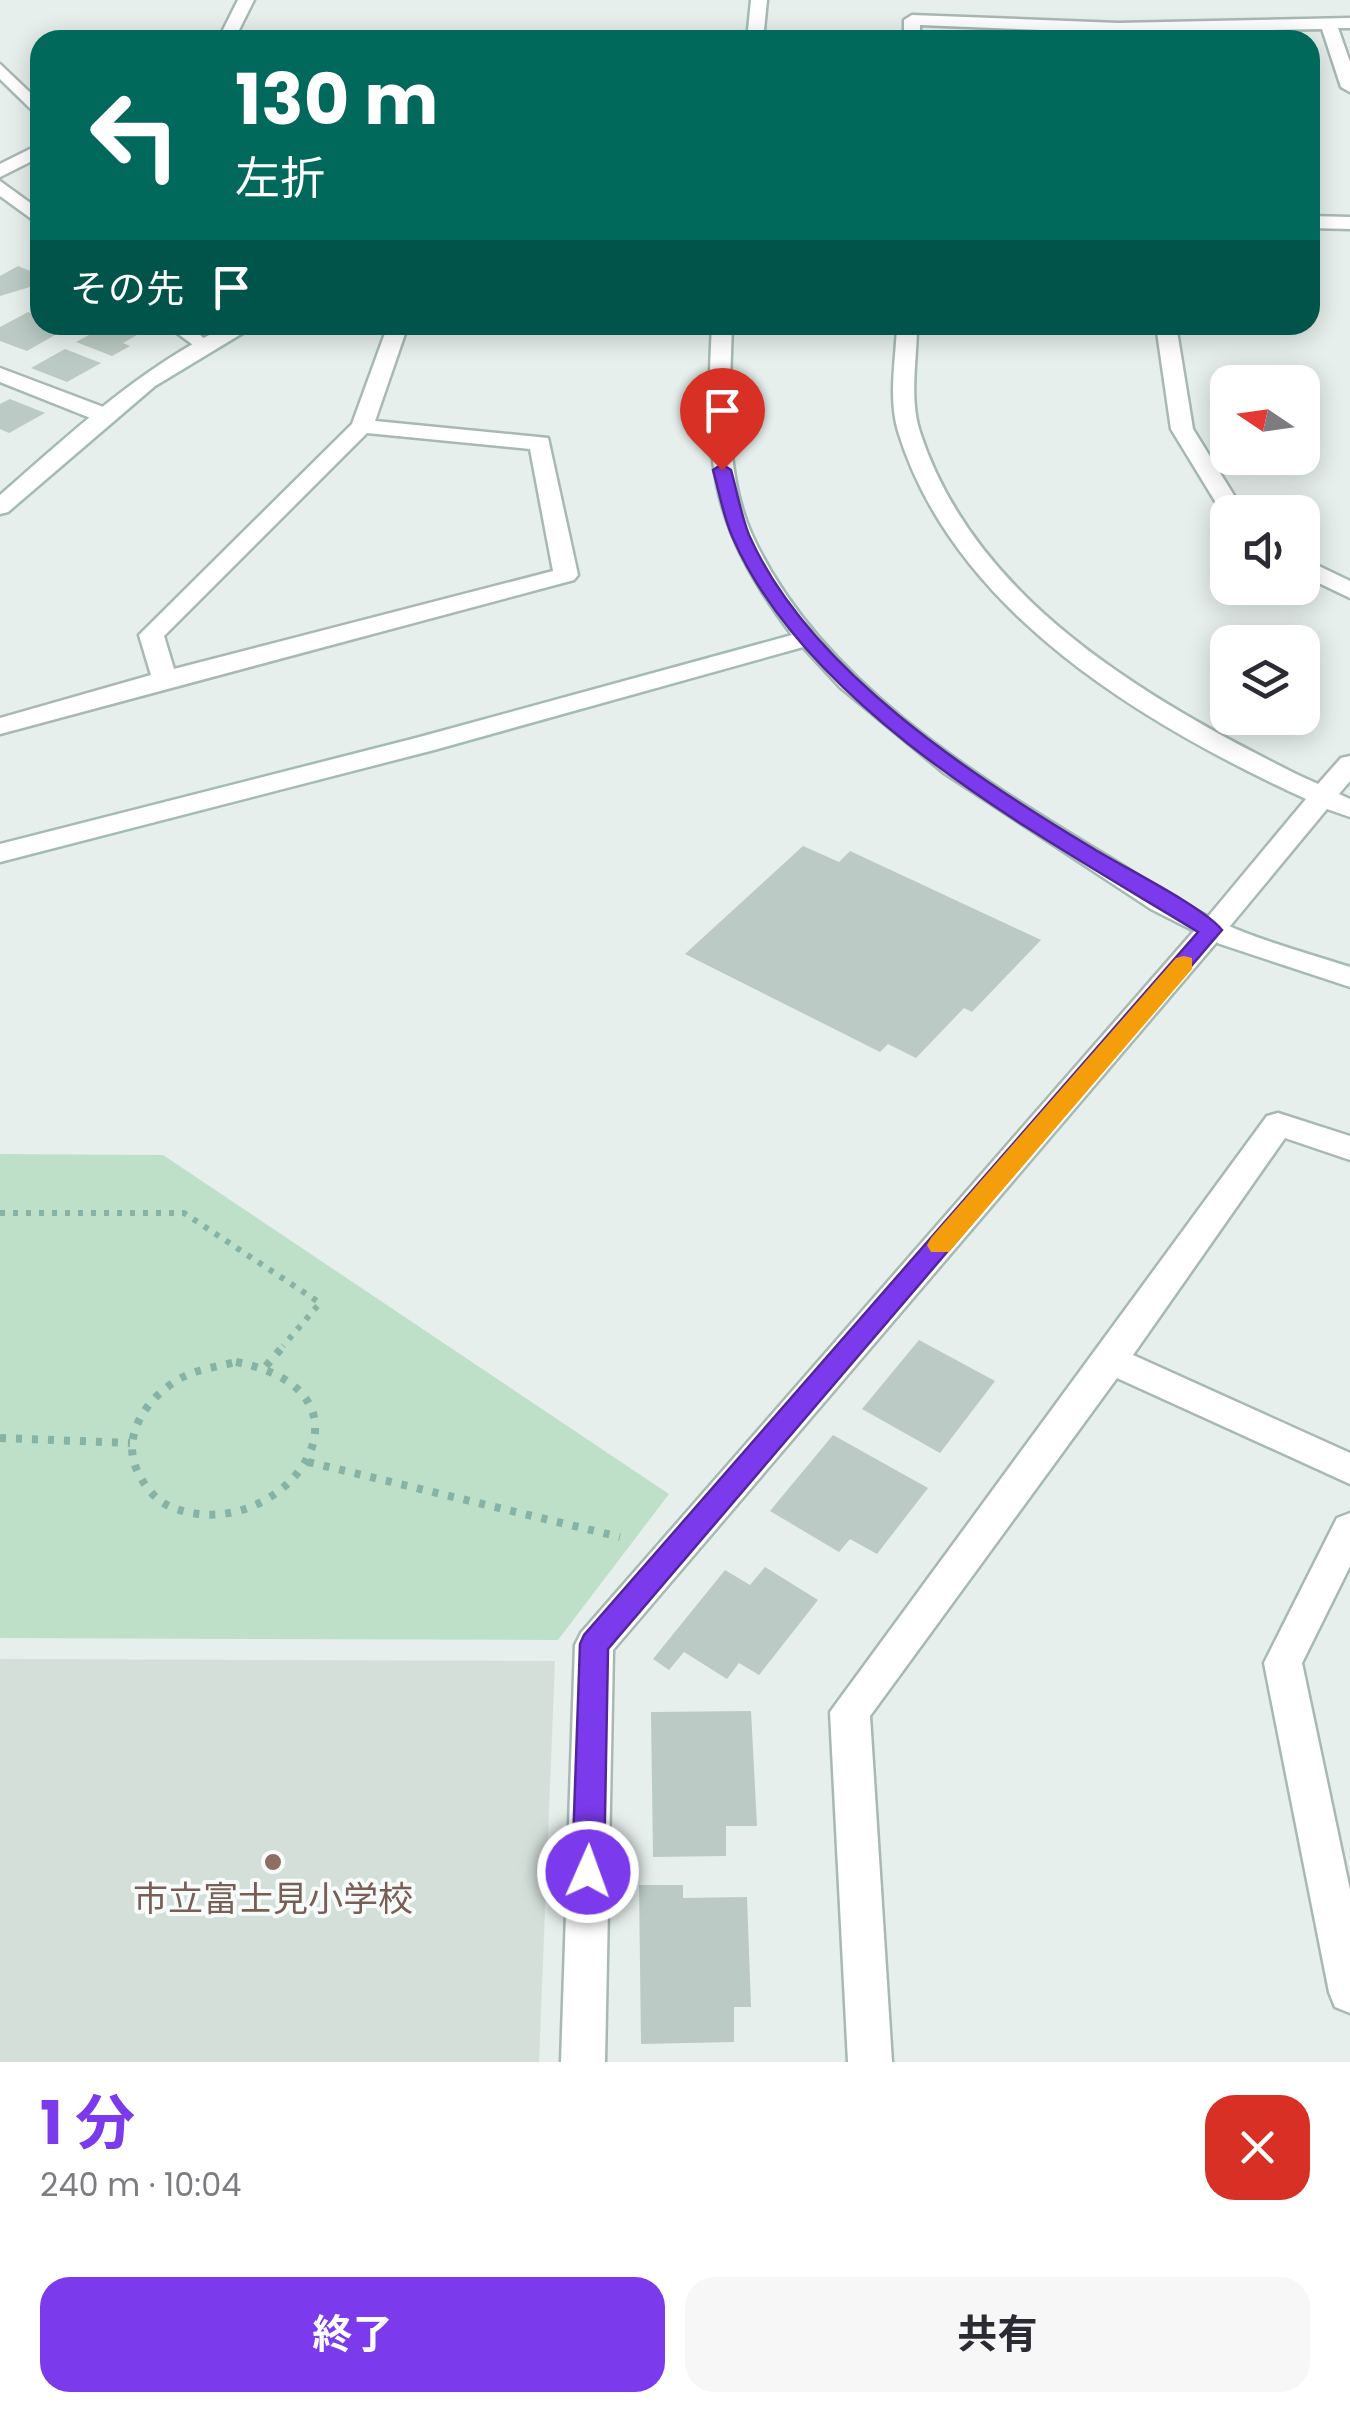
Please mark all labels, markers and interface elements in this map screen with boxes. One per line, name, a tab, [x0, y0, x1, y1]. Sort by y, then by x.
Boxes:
text: 130 m	[235, 50, 438, 149]
icon: left	[70, 70, 200, 200]
text: 左折	[235, 147, 325, 210]
icon: arrive	[204, 260, 259, 315]
text: その先	[70, 262, 184, 315]
north arrow	[1210, 365, 1320, 475]
map controls	[1210, 365, 1320, 735]
pin	[680, 368, 765, 471]
icon: arrive	[695, 383, 750, 438]
button: sound	[1210, 495, 1320, 605]
button: layers	[1210, 625, 1320, 735]
position arrow	[536, 1820, 640, 1924]
marker: 市立富士見小学校	[262, 1851, 284, 1873]
place label: 市立富士見小学校	[133, 1874, 413, 1923]
text: 1 分	[40, 2081, 135, 2165]
button: close	[1205, 2095, 1310, 2200]
text: 240 m · 10:04	[40, 2162, 241, 2207]
button: 終了	[40, 2277, 665, 2392]
button: 共有	[685, 2277, 1310, 2392]

